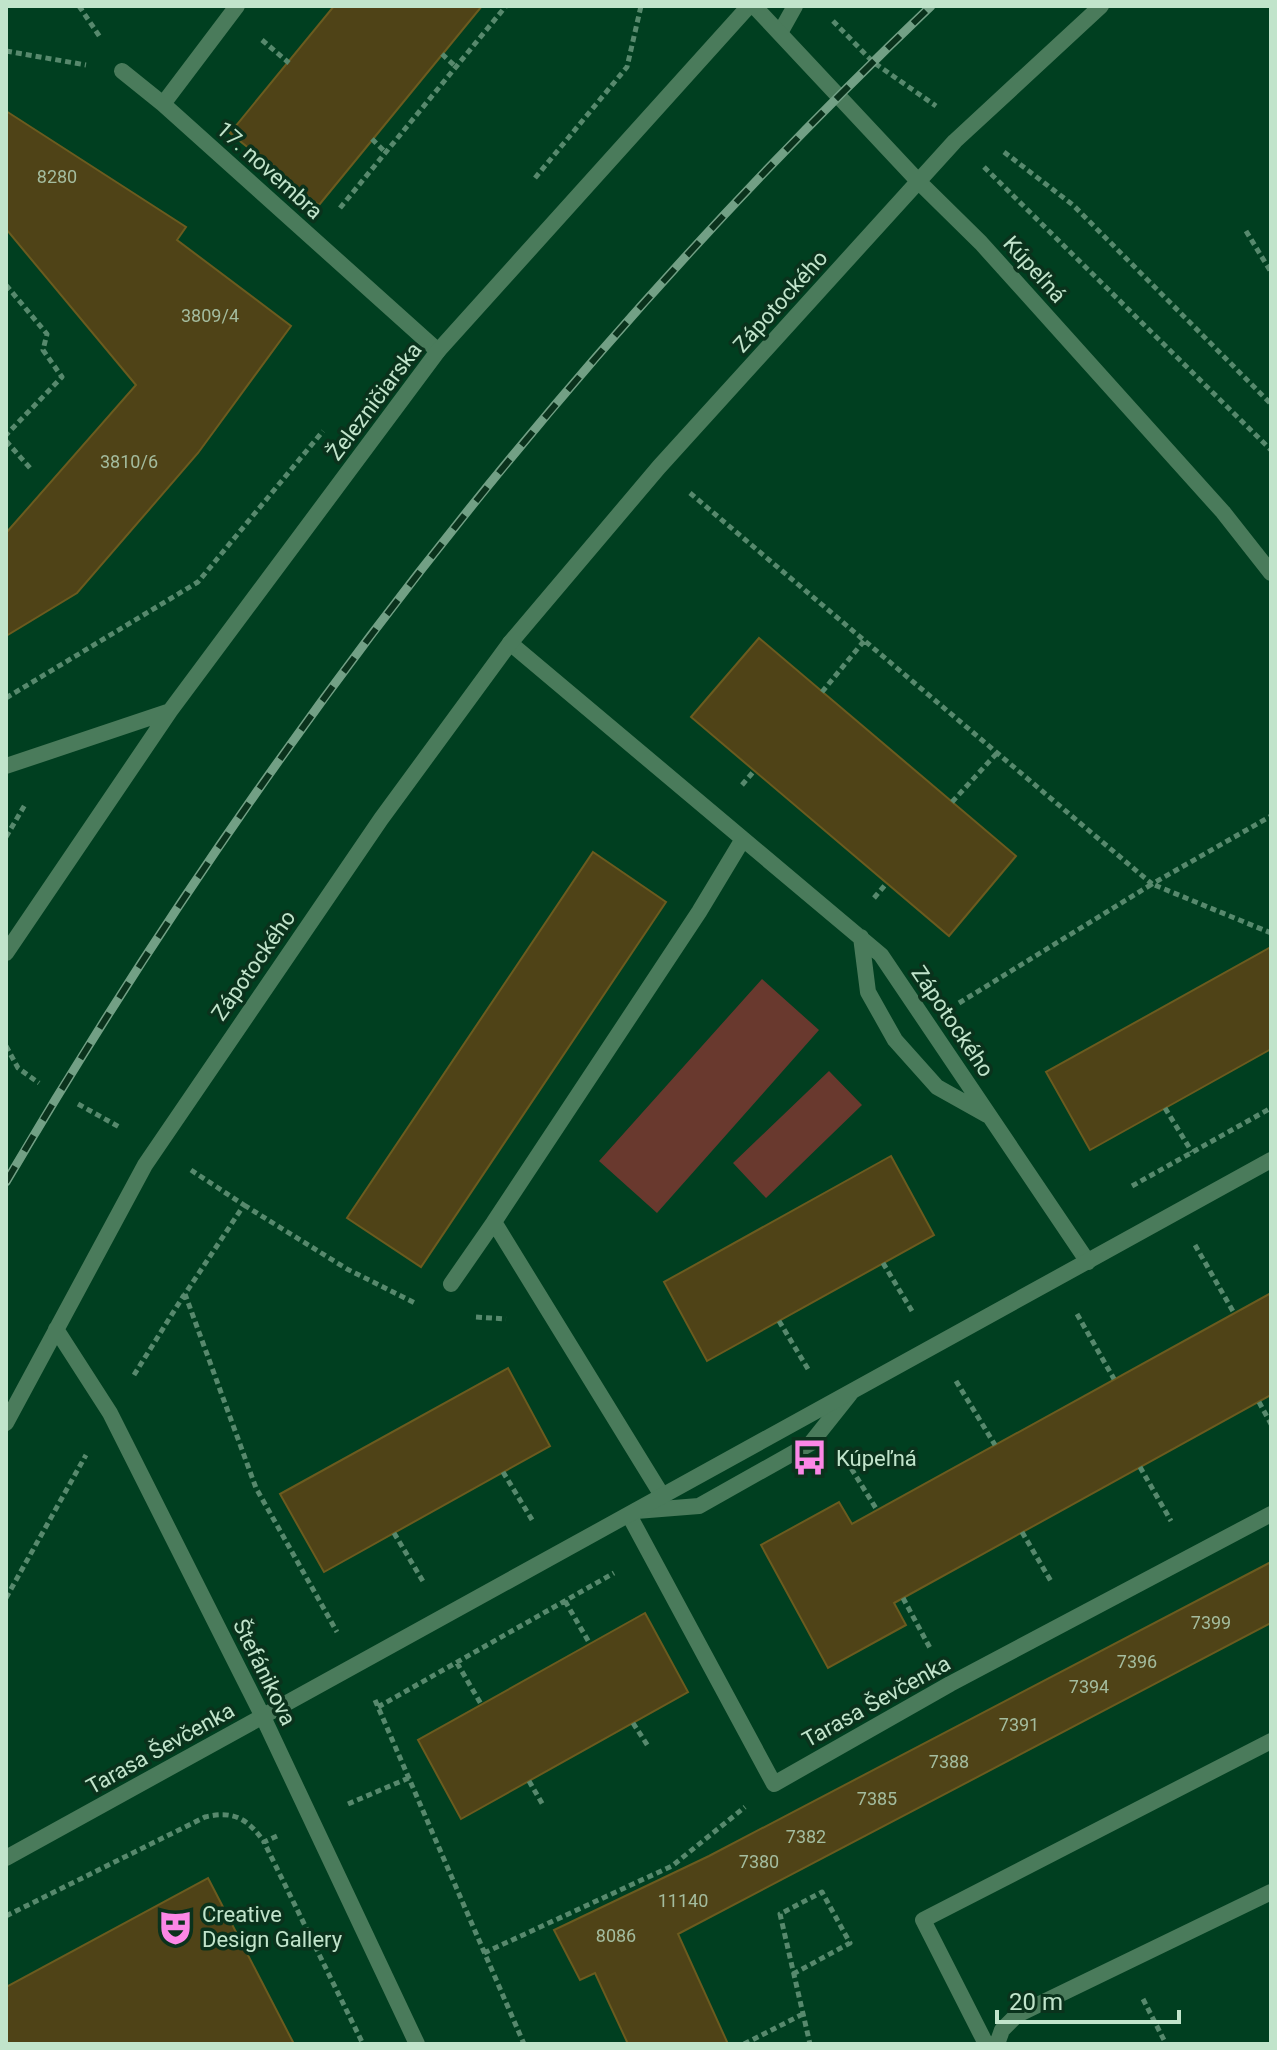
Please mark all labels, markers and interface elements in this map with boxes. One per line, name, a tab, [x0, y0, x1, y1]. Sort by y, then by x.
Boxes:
street label: 17. novembra	[212, 116, 328, 224]
house number: 8280	[37, 166, 77, 187]
street label: Kúpeľná	[998, 231, 1071, 308]
street label: Zápotockého	[728, 245, 833, 357]
house number: 3809/4	[181, 305, 239, 326]
street label: Železničiarska	[322, 338, 427, 465]
house number: 3810/6	[100, 451, 158, 472]
street label: Zápotockého	[206, 906, 300, 1025]
street label: Zápotockého	[906, 961, 999, 1081]
bus stop icon: Kúpeľná	[791, 1439, 829, 1477]
place label: Kúpeľná	[836, 1446, 917, 1471]
house number: 7399	[1191, 1612, 1231, 1633]
street label: Štefánikova	[228, 1615, 302, 1729]
street label: Tarasa Ševčenka	[797, 1650, 955, 1752]
house number: 7396	[1117, 1651, 1157, 1672]
house number: 7394	[1069, 1676, 1109, 1697]
street label: Tarasa Ševčenka	[81, 1697, 239, 1799]
house number: 7391	[999, 1714, 1039, 1735]
house number: 7388	[929, 1751, 969, 1772]
house number: 7385	[857, 1788, 897, 1809]
house number: 7382	[786, 1826, 826, 1847]
house number: 7380	[739, 1851, 779, 1872]
house number: 11140	[658, 1890, 708, 1911]
place label: Creative Design Gallery	[202, 1902, 343, 1952]
theatre icon: Creative Design Gallery	[157, 1908, 195, 1946]
house number: 8086	[596, 1925, 636, 1946]
scale bar	[997, 1974, 1179, 2024]
text: 20 m	[1009, 1988, 1063, 2016]

